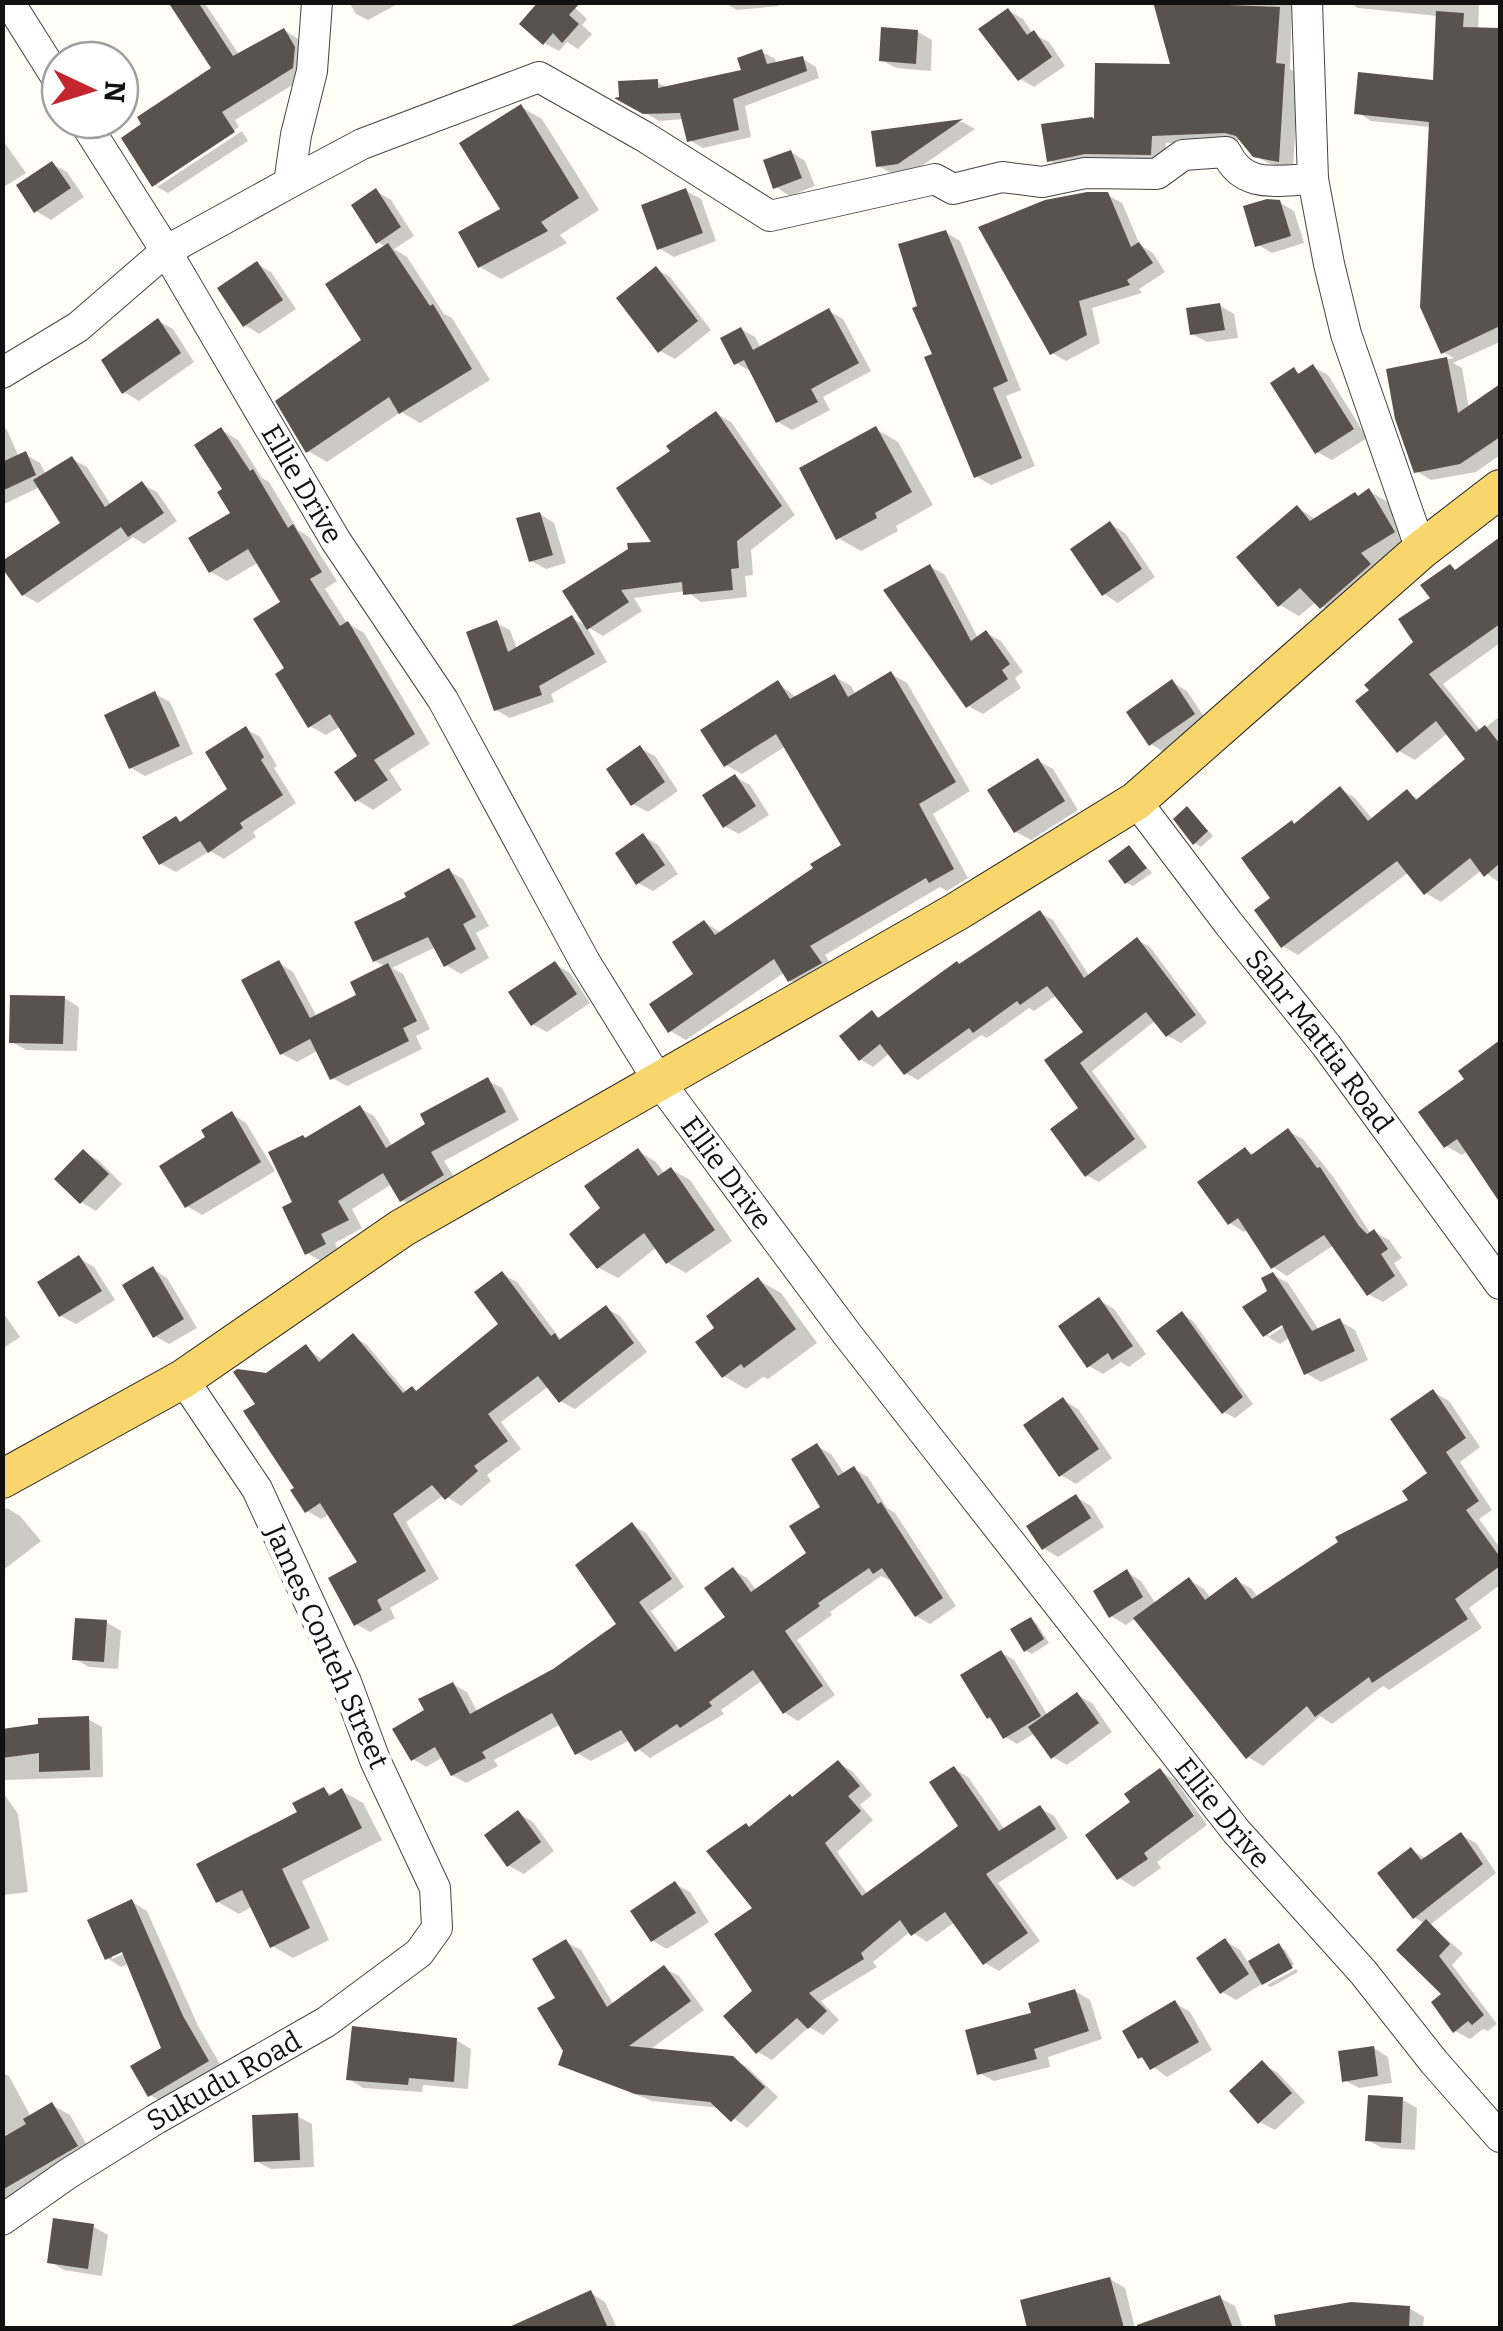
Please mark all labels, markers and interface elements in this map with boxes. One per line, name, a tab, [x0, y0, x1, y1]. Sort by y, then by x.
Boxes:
north arrow	[40, 40, 140, 140]
text: N	[97, 80, 132, 104]
street label: Ellie Drive	[255, 419, 350, 549]
street label: Sahr Mattia Road	[1239, 942, 1400, 1138]
street label: Ellie Drive	[674, 1110, 779, 1235]
street label: James Conteh Street	[258, 1519, 396, 1774]
street label: Ellie Drive	[1169, 1751, 1277, 1874]
street label: Sukudu Road	[140, 2023, 306, 2137]

